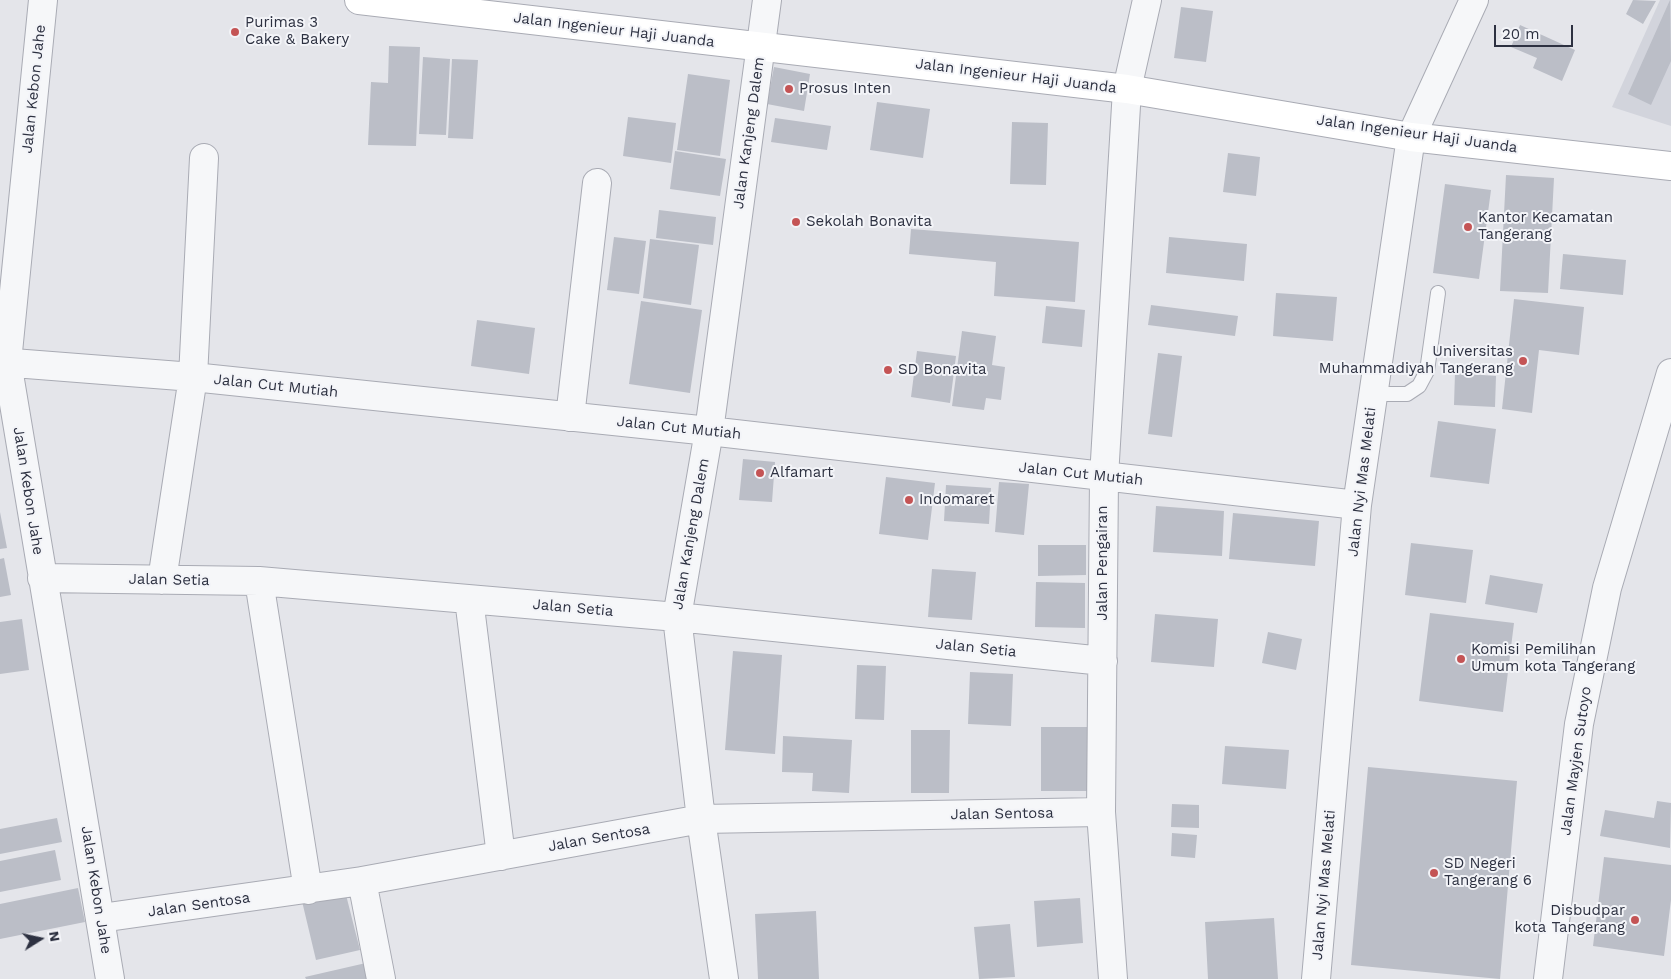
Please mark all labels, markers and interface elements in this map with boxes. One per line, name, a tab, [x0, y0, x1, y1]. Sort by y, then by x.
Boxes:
street label: Jalan Ingenieur Haji Juanda	[512, 9, 716, 51]
place label: Purimas 3 Cake & Bakery	[245, 14, 349, 49]
scale bar	[1496, 15, 1575, 47]
street label: Jalan Kebon Jahe	[18, 24, 50, 154]
text: 20 m	[1502, 25, 1540, 43]
marker: Purimas 3 Cake & Bakery	[229, 26, 241, 38]
street label: Jalan Ingenieur Haji Juanda	[914, 55, 1118, 97]
street label: Jalan Kanjeng Dalem	[729, 56, 769, 210]
place label: Prosus Inten	[799, 80, 891, 98]
marker: Prosus Inten	[783, 83, 795, 95]
street label: Jalan Ingenieur Haji Juanda	[1315, 111, 1519, 157]
place label: Kantor Kecamatan Tangerang	[1478, 209, 1613, 244]
place label: Sekolah Bonavita	[806, 213, 932, 231]
marker: Sekolah Bonavita	[790, 216, 802, 228]
marker: Kantor Kecamatan Tangerang	[1462, 221, 1474, 233]
place label: Universitas Muhammadiyah Tangerang	[1319, 343, 1513, 378]
marker: Universitas Muhammadiyah Tangerang	[1517, 355, 1529, 367]
place label: SD Bonavita	[898, 361, 986, 379]
marker: SD Bonavita	[882, 364, 894, 376]
street label: Jalan Cut Mutiah	[213, 371, 339, 401]
street label: Jalan Nyi Mas Melati	[1344, 406, 1380, 558]
street label: Jalan Cut Mutiah	[616, 413, 742, 443]
street label: Jalan Kebon Jahe	[9, 426, 47, 556]
street label: Jalan Kanjeng Dalem	[669, 457, 713, 611]
street label: Jalan Cut Mutiah	[1018, 459, 1144, 489]
place label: Alfamart	[770, 464, 833, 482]
marker: Alfamart	[754, 467, 766, 479]
place label: Indomaret	[919, 491, 994, 509]
marker: Indomaret	[903, 494, 915, 506]
street label: Jalan Pengairan	[1094, 505, 1112, 621]
street label: Jalan Setia	[128, 570, 210, 590]
street label: Jalan Setia	[532, 596, 614, 620]
street label: Jalan Setia	[935, 635, 1017, 661]
place label: Komisi Pemilihan Umum kota Tangerang	[1471, 641, 1635, 676]
marker: Komisi Pemilihan Umum kota Tangerang	[1455, 653, 1467, 665]
street label: Jalan Mayjen Sutoyo	[1557, 685, 1595, 837]
street label: Jalan Sentosa	[950, 804, 1054, 824]
street label: Jalan Nyi Mas Melati	[1308, 809, 1340, 961]
street label: Jalan Sentosa	[547, 820, 651, 856]
street label: Jalan Kebon Jahe	[77, 825, 115, 955]
place label: SD Negeri Tangerang 6	[1444, 855, 1532, 890]
marker: SD Negeri Tangerang 6	[1428, 867, 1440, 879]
street label: Jalan Sentosa	[147, 889, 251, 921]
place label: Disbudpar kota Tangerang	[1514, 902, 1625, 937]
north arrow	[15, 914, 65, 964]
marker: Disbudpar kota Tangerang	[1629, 914, 1641, 926]
text: N	[46, 930, 64, 943]

